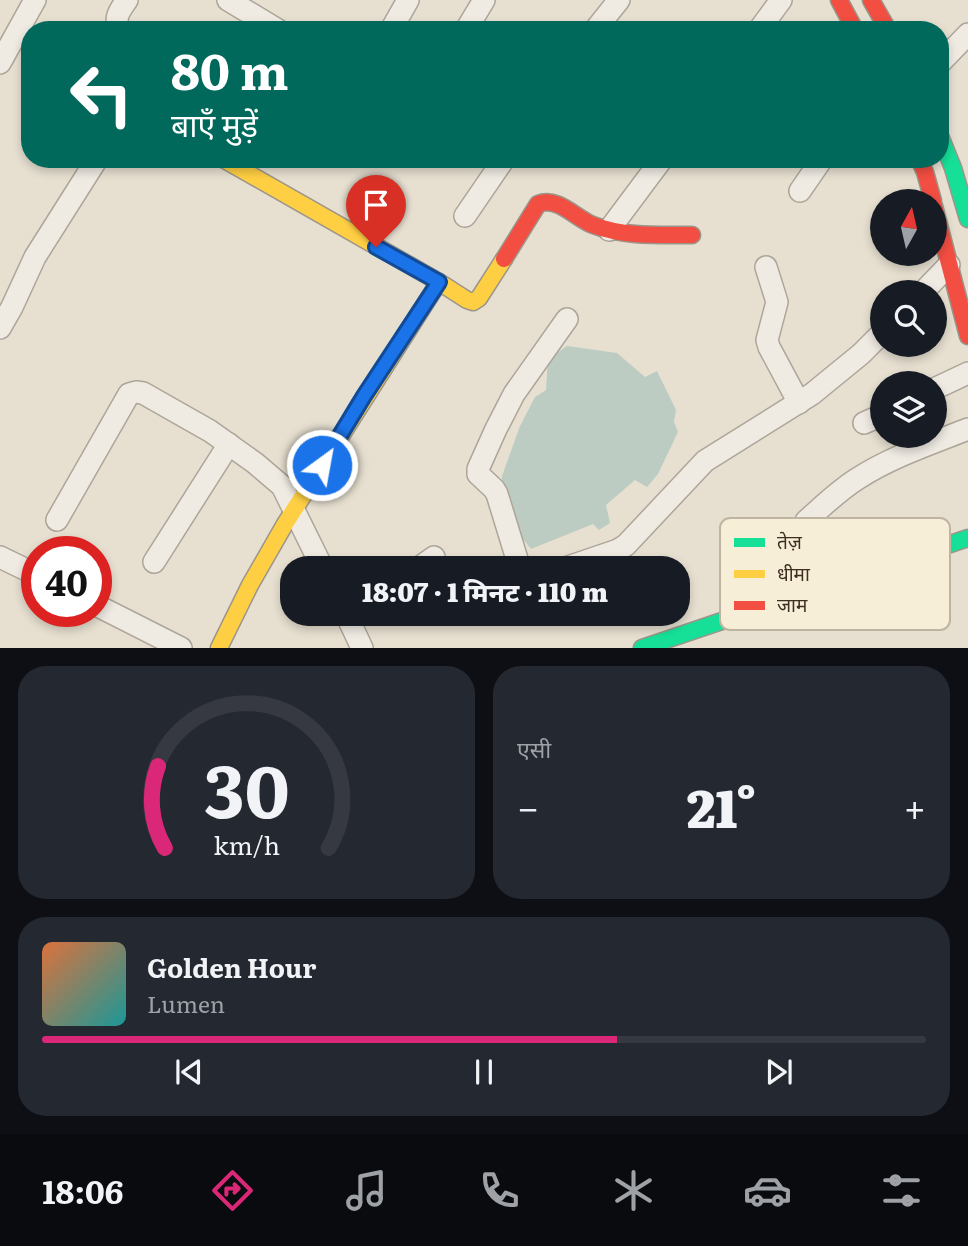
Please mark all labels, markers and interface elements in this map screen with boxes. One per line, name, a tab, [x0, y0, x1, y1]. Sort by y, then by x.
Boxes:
text: 80 m	[171, 32, 289, 105]
icon: left	[56, 49, 147, 140]
text: बाएँ मुड़ें	[171, 99, 258, 147]
pin	[346, 175, 406, 247]
icon: arrive	[357, 186, 395, 224]
north arrow	[870, 189, 947, 266]
map controls	[870, 189, 947, 448]
button: search	[870, 280, 947, 357]
button: layers	[870, 371, 947, 448]
position arrow	[285, 428, 359, 502]
legend	[720, 518, 950, 630]
text: तेज़	[777, 527, 803, 555]
speed limit sign: 40	[21, 536, 112, 627]
text: धीमा	[777, 559, 811, 587]
text: 18:07 · 1 मिनट · 110 m	[362, 571, 608, 610]
text: जाम	[777, 590, 808, 618]
text: एसी	[517, 731, 551, 765]
text: 30	[204, 733, 289, 841]
text: 21°	[687, 767, 756, 844]
text: −	[517, 777, 539, 834]
text: +	[904, 777, 926, 834]
text: km/h	[213, 826, 280, 863]
text: Golden Hour	[147, 947, 316, 986]
text: Lumen	[147, 986, 225, 1020]
icon: previous	[170, 1053, 208, 1091]
icon: pause	[465, 1053, 503, 1091]
icon: next	[760, 1053, 798, 1091]
text: 18:06	[42, 1166, 123, 1214]
icon: directions	[208, 1166, 257, 1215]
icon: music	[342, 1166, 391, 1215]
icon: phone	[475, 1166, 524, 1215]
icon: climate	[609, 1166, 658, 1215]
icon: car	[743, 1166, 792, 1215]
icon: filters	[877, 1166, 926, 1215]

